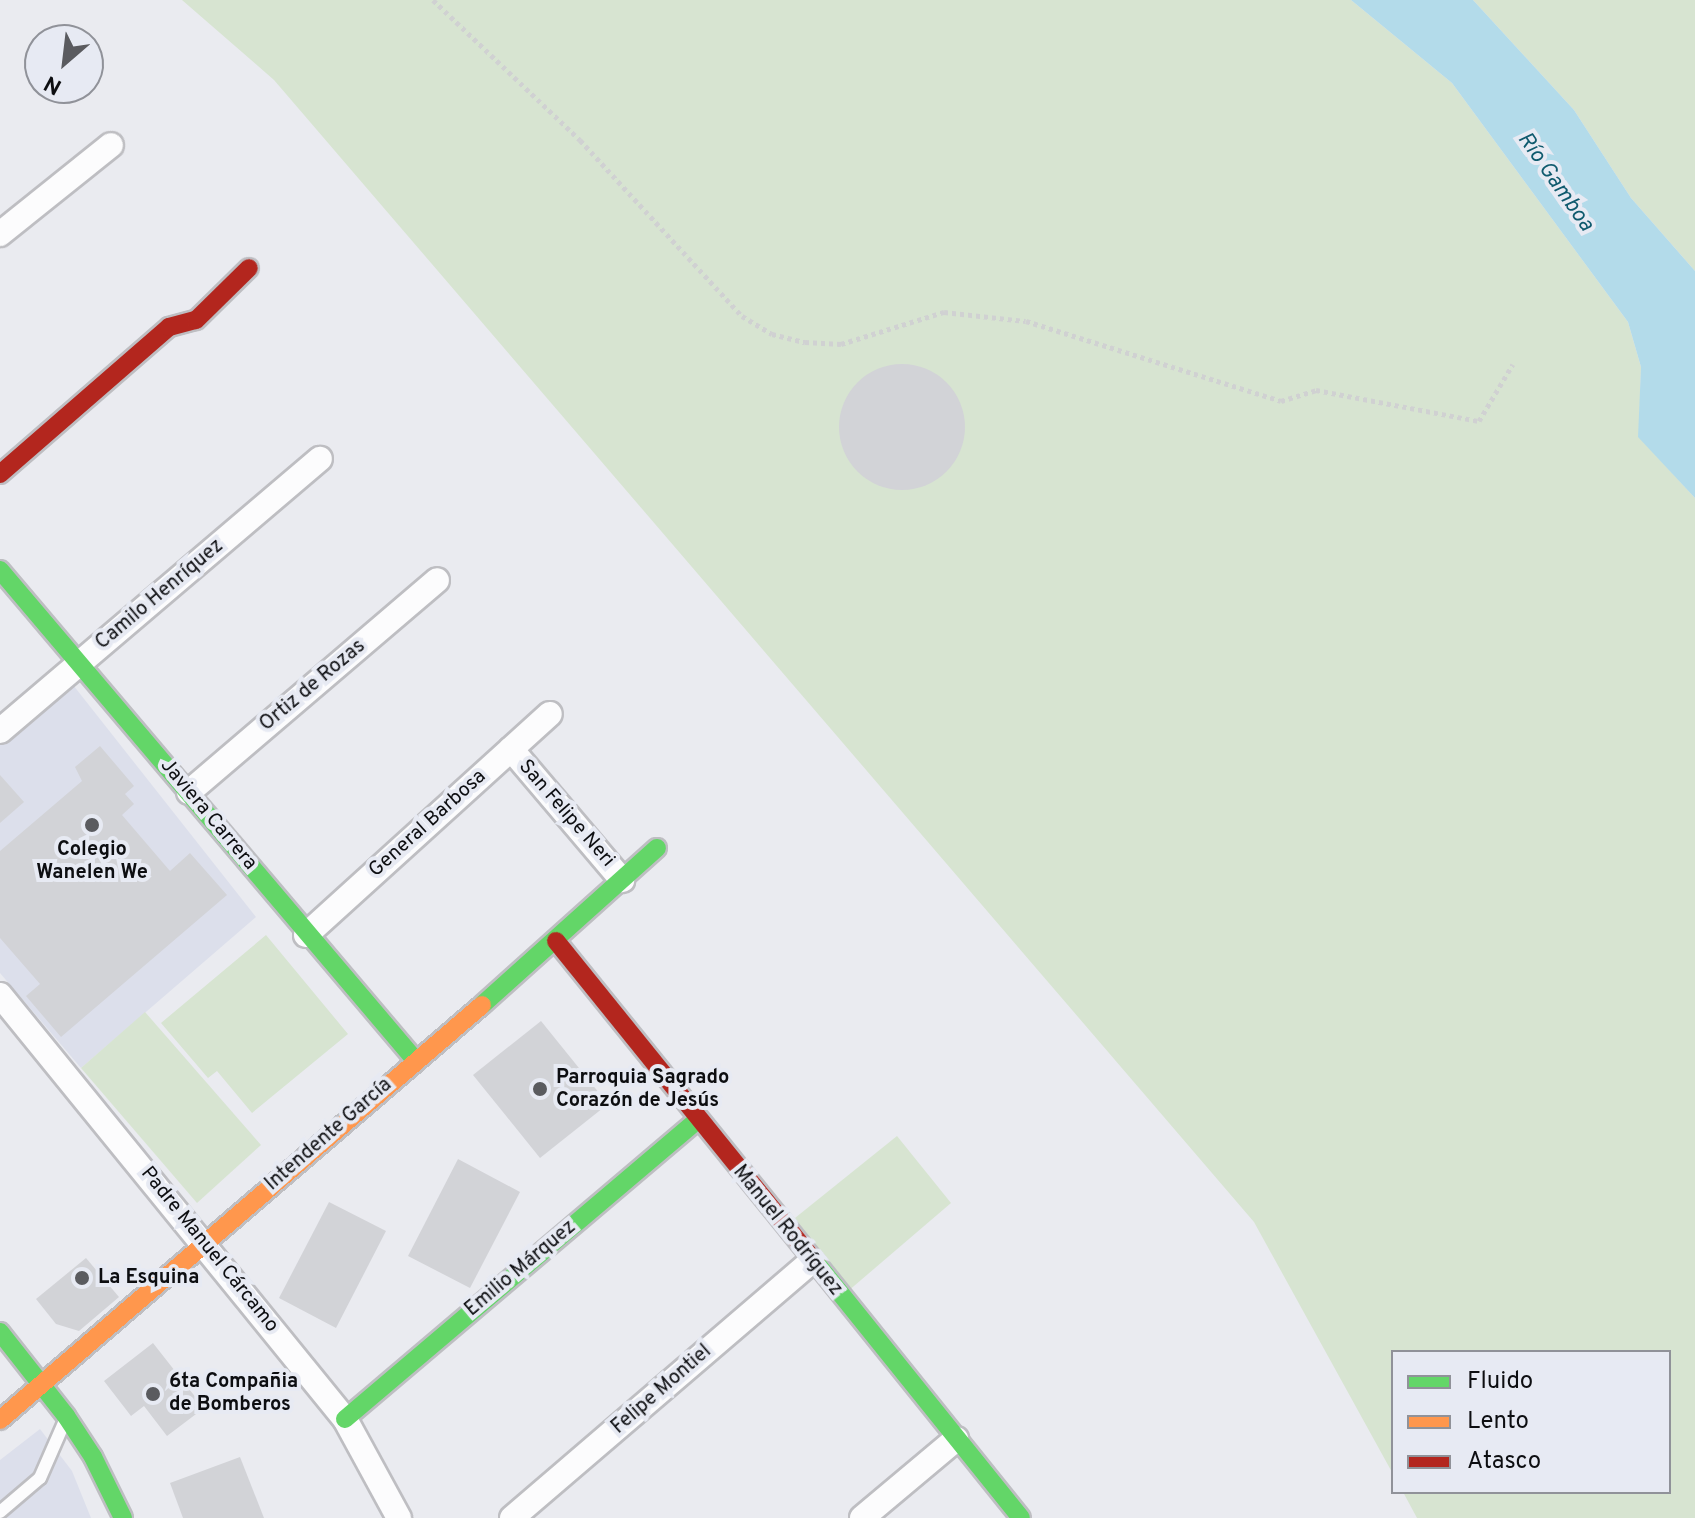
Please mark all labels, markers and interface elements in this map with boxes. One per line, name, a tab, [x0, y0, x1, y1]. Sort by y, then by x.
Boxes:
north arrow	[24, 24, 104, 104]
text: N	[40, 68, 67, 99]
water label: Río Gamboa	[1511, 127, 1599, 237]
street label: Camilo Henríquez	[91, 535, 229, 655]
street label: Ortiz de Rozas	[255, 635, 371, 737]
street label: Javiera Carrera	[155, 754, 261, 876]
street label: San Felipe Neri	[513, 755, 619, 873]
street label: General Barbosa	[365, 765, 491, 883]
marker: Colegio Wanelen We	[83, 816, 101, 834]
place label: Colegio Wanelen We	[36, 838, 148, 885]
place label: Parroquia Sagrado Corazón de Jesús	[556, 1066, 729, 1113]
street label: Intendente García	[261, 1073, 397, 1197]
marker: Parroquia Sagrado Corazón de Jesús	[531, 1080, 549, 1098]
street label: Manuel Rodríguez	[727, 1161, 847, 1301]
street label: Padre Manuel Cárcamo	[135, 1162, 283, 1338]
street label: Emilio Márquez	[461, 1216, 581, 1322]
place label: La Esquina	[98, 1266, 199, 1290]
marker: La Esquina	[73, 1269, 91, 1287]
street label: Felipe Montiel	[607, 1340, 717, 1440]
legend	[1391, 1350, 1671, 1494]
text: Fluido	[1467, 1367, 1533, 1397]
place label: 6ta Compañia de Bomberos	[169, 1370, 298, 1417]
marker: 6ta Compañia de Bomberos	[144, 1385, 162, 1403]
text: Lento	[1467, 1407, 1529, 1437]
text: Atasco	[1467, 1447, 1541, 1477]

